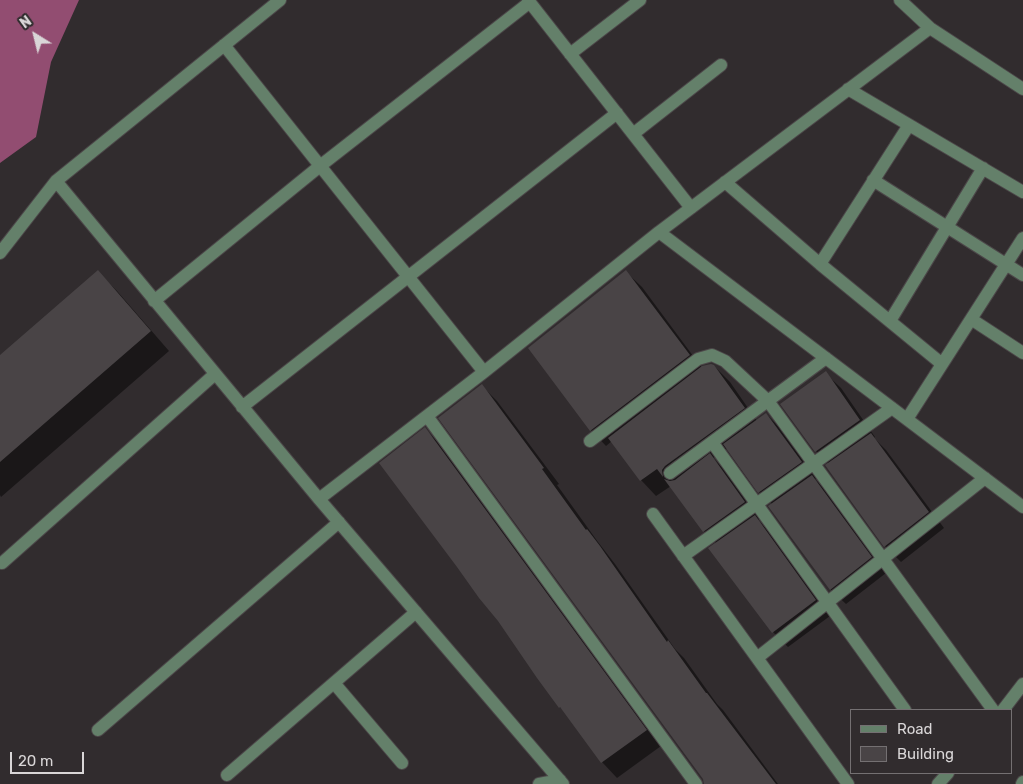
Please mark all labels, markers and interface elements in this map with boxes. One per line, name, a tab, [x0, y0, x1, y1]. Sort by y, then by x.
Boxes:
north arrow	[10, 10, 60, 60]
text: N	[17, 13, 35, 32]
legend	[850, 709, 1013, 774]
text: Road	[897, 720, 933, 738]
scale bar	[12, 742, 86, 774]
text: Building	[897, 745, 954, 763]
text: 20 m	[18, 752, 53, 770]

